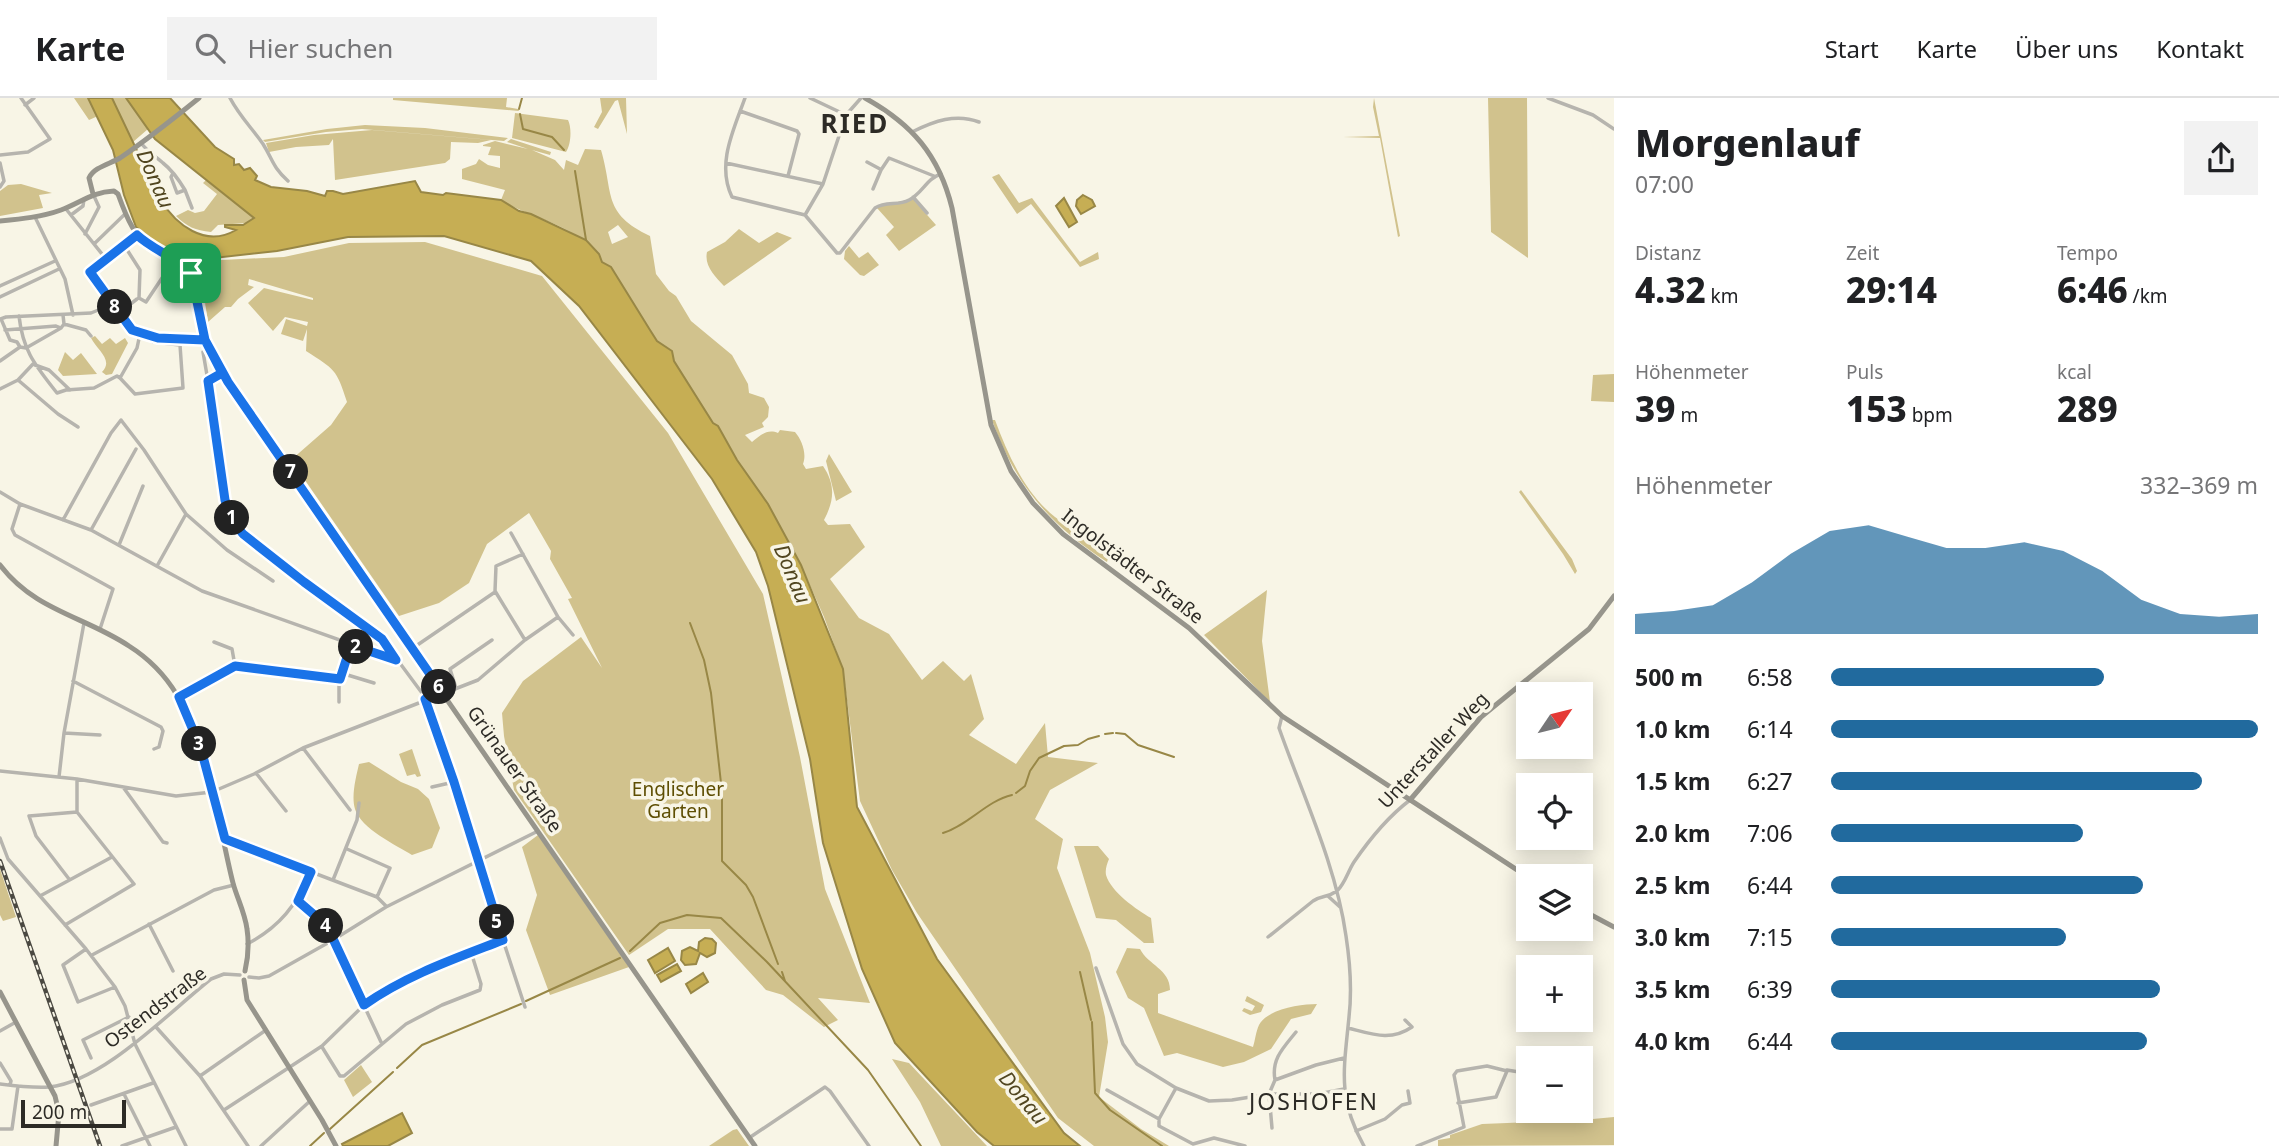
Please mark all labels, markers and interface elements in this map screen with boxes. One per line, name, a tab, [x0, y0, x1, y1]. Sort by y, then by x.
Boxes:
search box	[167, 17, 657, 80]
text: Karte	[35, 26, 125, 71]
icon: search	[191, 29, 229, 67]
text: Hier suchen	[247, 30, 393, 66]
text: Start	[1825, 32, 1879, 65]
text: Karte	[1917, 32, 1977, 65]
text: Über uns	[2015, 32, 2118, 65]
text: Kontakt	[2156, 32, 2244, 65]
district label: RIED	[821, 105, 889, 141]
text: Morgenlauf	[1635, 116, 1860, 168]
button: share	[2184, 121, 2258, 195]
water label: Donau	[130, 145, 181, 213]
text: 07:00	[1635, 168, 1694, 200]
text: Distanz	[1635, 240, 1701, 266]
text: Zeit	[1846, 240, 1879, 266]
text: Tempo	[2057, 240, 2118, 266]
pin	[161, 243, 221, 303]
icon: arrive	[172, 254, 210, 292]
text: 4.32	[1635, 266, 1706, 313]
text: 29:14	[1846, 266, 1937, 313]
text: 6:46	[2057, 266, 2128, 313]
text: km	[1706, 283, 1739, 309]
text: /km	[2128, 283, 2168, 309]
pin: 8	[97, 290, 132, 325]
text: 8	[109, 293, 120, 319]
text: Höhenmeter	[1635, 359, 1749, 385]
text: Puls	[1846, 359, 1883, 385]
text: kcal	[2057, 359, 2092, 385]
text: 39	[1635, 385, 1675, 432]
text: 153	[1846, 385, 1907, 432]
text: 289	[2057, 385, 2118, 432]
text: m	[1675, 402, 1698, 428]
text: bpm	[1907, 402, 1953, 428]
pin: 7	[274, 454, 308, 490]
text: 7	[285, 458, 296, 484]
text: Höhenmeter	[1635, 469, 1773, 501]
text: 332–369 m	[2140, 469, 2258, 501]
pin: 1	[215, 500, 250, 536]
street label: Ingolstädter Straße	[1057, 502, 1209, 630]
text: 1	[226, 504, 237, 530]
water label: Donau	[768, 540, 818, 608]
pin: 2	[338, 630, 374, 664]
text: 2	[350, 633, 361, 659]
text: 500 m	[1635, 661, 1703, 693]
text: 6:58	[1747, 661, 1793, 693]
pin: 6	[422, 670, 457, 704]
text: 6	[433, 673, 444, 699]
north arrow	[1516, 682, 1592, 760]
map controls	[1516, 682, 1593, 1123]
street label: Unterstaller Weg	[1372, 686, 1494, 814]
street label: Grünauer Straße	[462, 700, 568, 838]
text: 1.0 km	[1635, 713, 1710, 745]
text: 6:14	[1747, 713, 1793, 745]
pin: 3	[182, 726, 216, 762]
text: 3	[193, 730, 204, 756]
text: 1.5 km	[1635, 765, 1710, 797]
text: 6:27	[1747, 765, 1793, 797]
button: locate	[1516, 773, 1593, 850]
park label: Englischer Garten	[632, 776, 724, 824]
text: 2.0 km	[1635, 817, 1710, 849]
text: 7:06	[1747, 817, 1793, 849]
button: layers	[1516, 864, 1593, 941]
text: 2.5 km	[1635, 869, 1710, 901]
text: 6:44	[1747, 869, 1793, 901]
pin: 5	[480, 904, 514, 940]
pin: 4	[308, 908, 344, 944]
text: 5	[491, 908, 502, 934]
text: 4	[320, 912, 331, 938]
text: 3.0 km	[1635, 921, 1710, 953]
text: 7:15	[1747, 921, 1793, 953]
button: +	[1516, 955, 1593, 1032]
street label: Ostendstraße	[99, 960, 211, 1054]
text: 3.5 km	[1635, 973, 1710, 1005]
text: 6:39	[1747, 973, 1793, 1005]
text: 4.0 km	[1635, 1025, 1710, 1057]
text: 6:44	[1747, 1025, 1793, 1057]
button: −	[1516, 1046, 1593, 1123]
water label: Donau	[993, 1065, 1054, 1130]
district label: JOSHOFEN	[1247, 1085, 1379, 1117]
scale bar	[21, 1097, 126, 1129]
text: 200 m	[32, 1099, 87, 1125]

